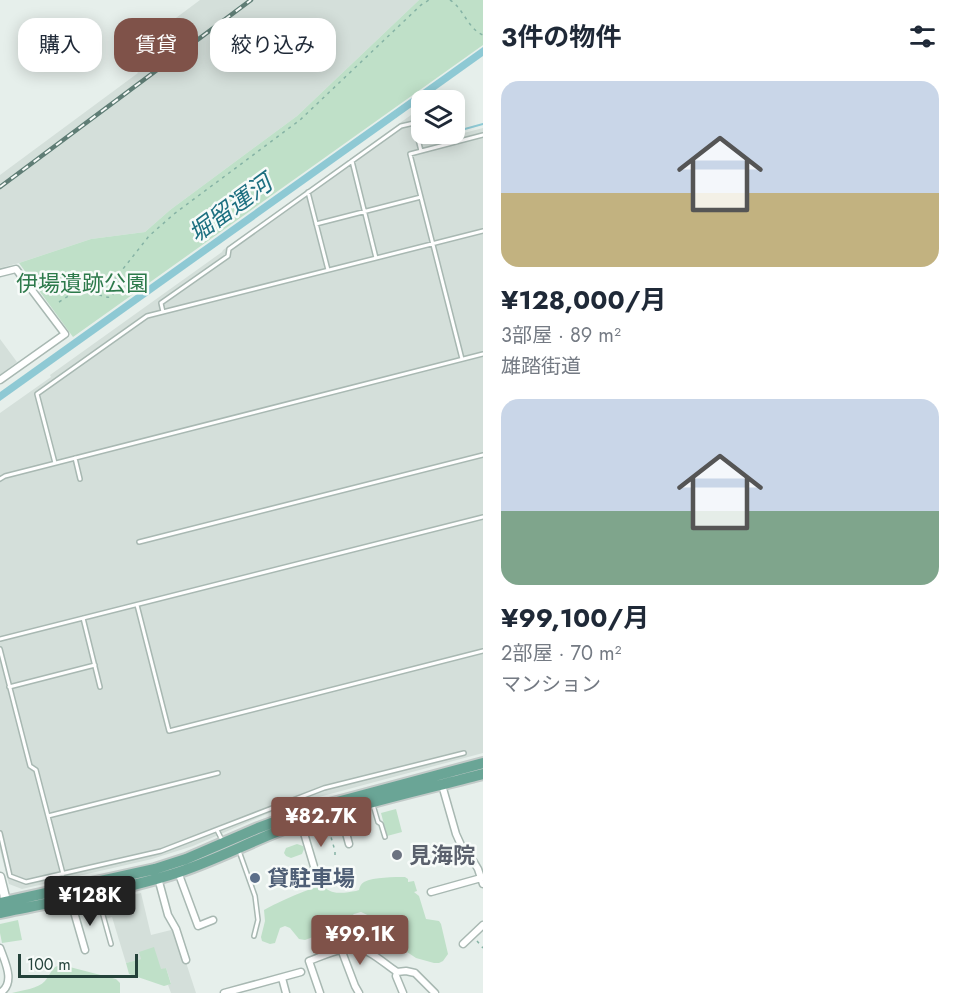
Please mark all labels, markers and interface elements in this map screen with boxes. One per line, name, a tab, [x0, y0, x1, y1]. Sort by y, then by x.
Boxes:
chip: 購入	[18, 18, 102, 72]
chip: 賃貸	[114, 18, 198, 72]
chip: 絞り込み	[210, 18, 336, 72]
text: 3件の物件	[501, 18, 621, 56]
icon: filters	[906, 20, 939, 53]
map controls	[411, 90, 465, 144]
button: layers	[411, 90, 465, 144]
icon: home	[666, 120, 774, 228]
water label: 堀留運河	[181, 163, 282, 250]
park label: 伊場遺跡公園	[16, 267, 148, 299]
text: ¥128,000/月	[501, 281, 666, 319]
text: 3部屋 · 89 m²	[501, 321, 621, 350]
text: 雄踏街道	[501, 352, 581, 381]
icon: home	[666, 438, 774, 546]
text: ¥99,100/月	[501, 599, 649, 637]
text: 2部屋 · 70 m²	[501, 639, 621, 668]
text: マンション	[501, 670, 601, 699]
pin: ¥82.7K	[272, 797, 370, 848]
text: ¥82.7K	[285, 802, 357, 831]
place label: 見海院	[409, 839, 475, 871]
marker: 見海院	[390, 848, 404, 862]
place label: 貸駐車場	[267, 862, 355, 894]
marker: 貸駐車場	[248, 871, 262, 885]
pin: ¥128K	[48, 876, 132, 927]
text: ¥128K	[58, 881, 122, 910]
pin: ¥99.1K	[311, 915, 409, 966]
text: ¥99.1K	[325, 920, 395, 949]
scale bar	[18, 951, 138, 978]
text: 100 m	[27, 953, 71, 976]

